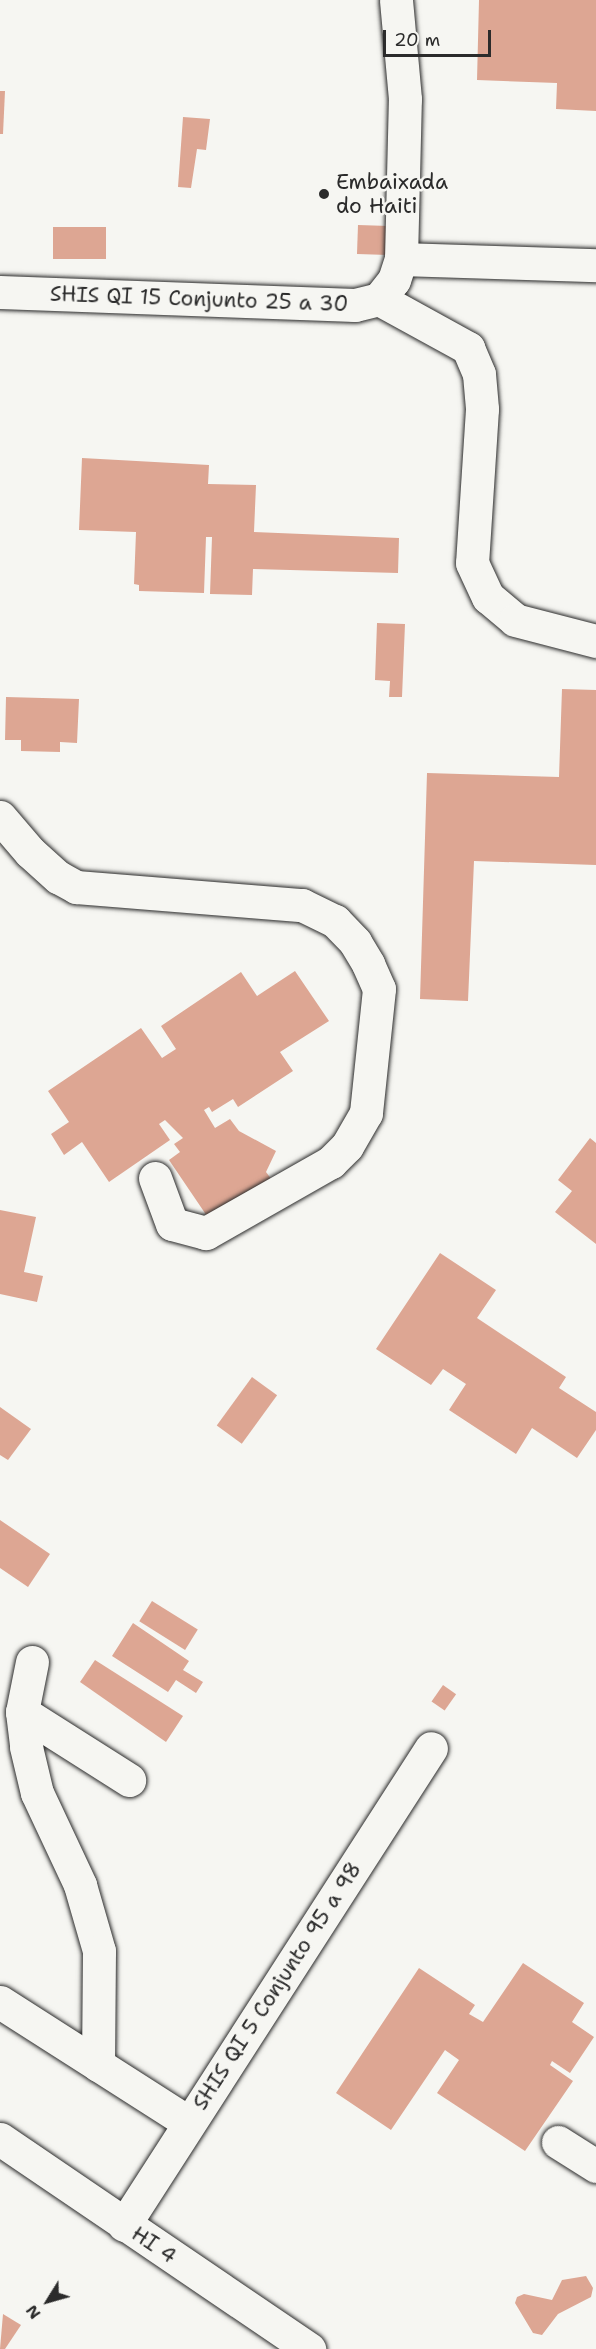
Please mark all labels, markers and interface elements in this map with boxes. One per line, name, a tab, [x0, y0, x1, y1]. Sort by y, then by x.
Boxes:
scale bar	[386, 18, 494, 56]
text: 20 m	[394, 28, 440, 52]
place label: Embaixada do Haiti	[336, 169, 448, 219]
marker: Embaixada do Haiti	[317, 187, 331, 201]
street label: SHIS QI 15 Conjunto 25 a 30	[49, 281, 349, 317]
street label: SHIS QI 5 Conjunto 95 a 98	[187, 1857, 367, 2115]
street label: HI 4	[127, 2221, 181, 2269]
north arrow	[18, 2271, 78, 2331]
text: N	[21, 2301, 45, 2324]

